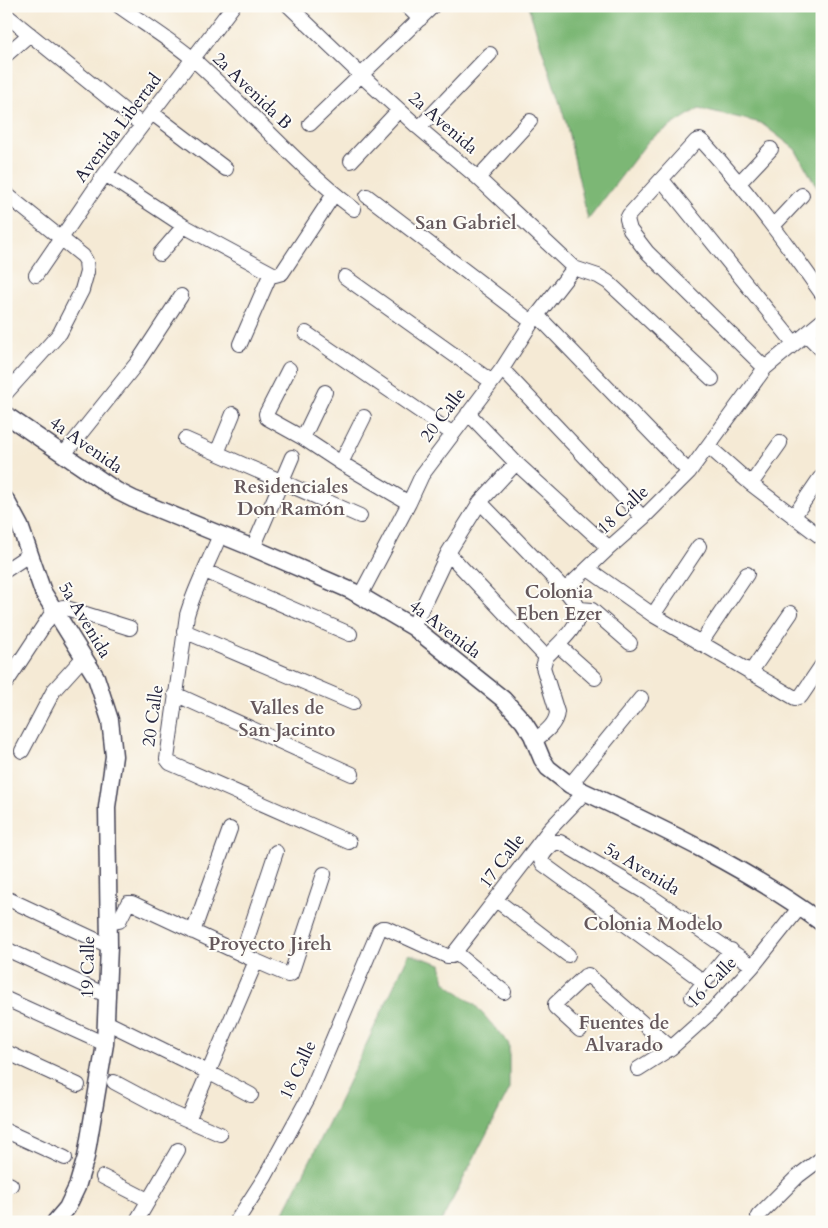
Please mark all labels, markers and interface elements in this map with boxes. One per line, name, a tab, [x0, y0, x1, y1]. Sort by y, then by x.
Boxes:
street label: 2a Avenida B	[207, 47, 297, 135]
street label: Avenida Libertad	[69, 68, 168, 188]
street label: 2a Avenida	[403, 86, 483, 160]
district label: San Gabriel	[415, 210, 517, 236]
street label: 20 Calle	[414, 383, 472, 447]
street label: 4a Avenida	[44, 411, 128, 480]
district label: Residenciales Don Ramón	[234, 474, 348, 522]
street label: 18 Calle	[592, 480, 654, 540]
street label: 5a Avenida	[53, 577, 118, 663]
district label: Colonia Eben Ezer	[516, 579, 602, 627]
street label: 4a Avenida	[404, 594, 486, 665]
street label: 20 Calle	[136, 683, 170, 749]
district label: Valles de San Jacinto	[239, 695, 335, 743]
street label: 17 Calle	[473, 829, 531, 893]
street label: 5a Avenida	[599, 837, 685, 902]
district label: Colonia Modelo	[583, 911, 723, 937]
district label: Proyecto Jireh	[208, 931, 332, 957]
street label: 19 Calle	[75, 936, 101, 998]
street label: 16 Calle	[681, 951, 743, 1013]
district label: Fuentes de Alvarado	[579, 1010, 669, 1058]
street label: 18 Calle	[274, 1037, 322, 1103]

